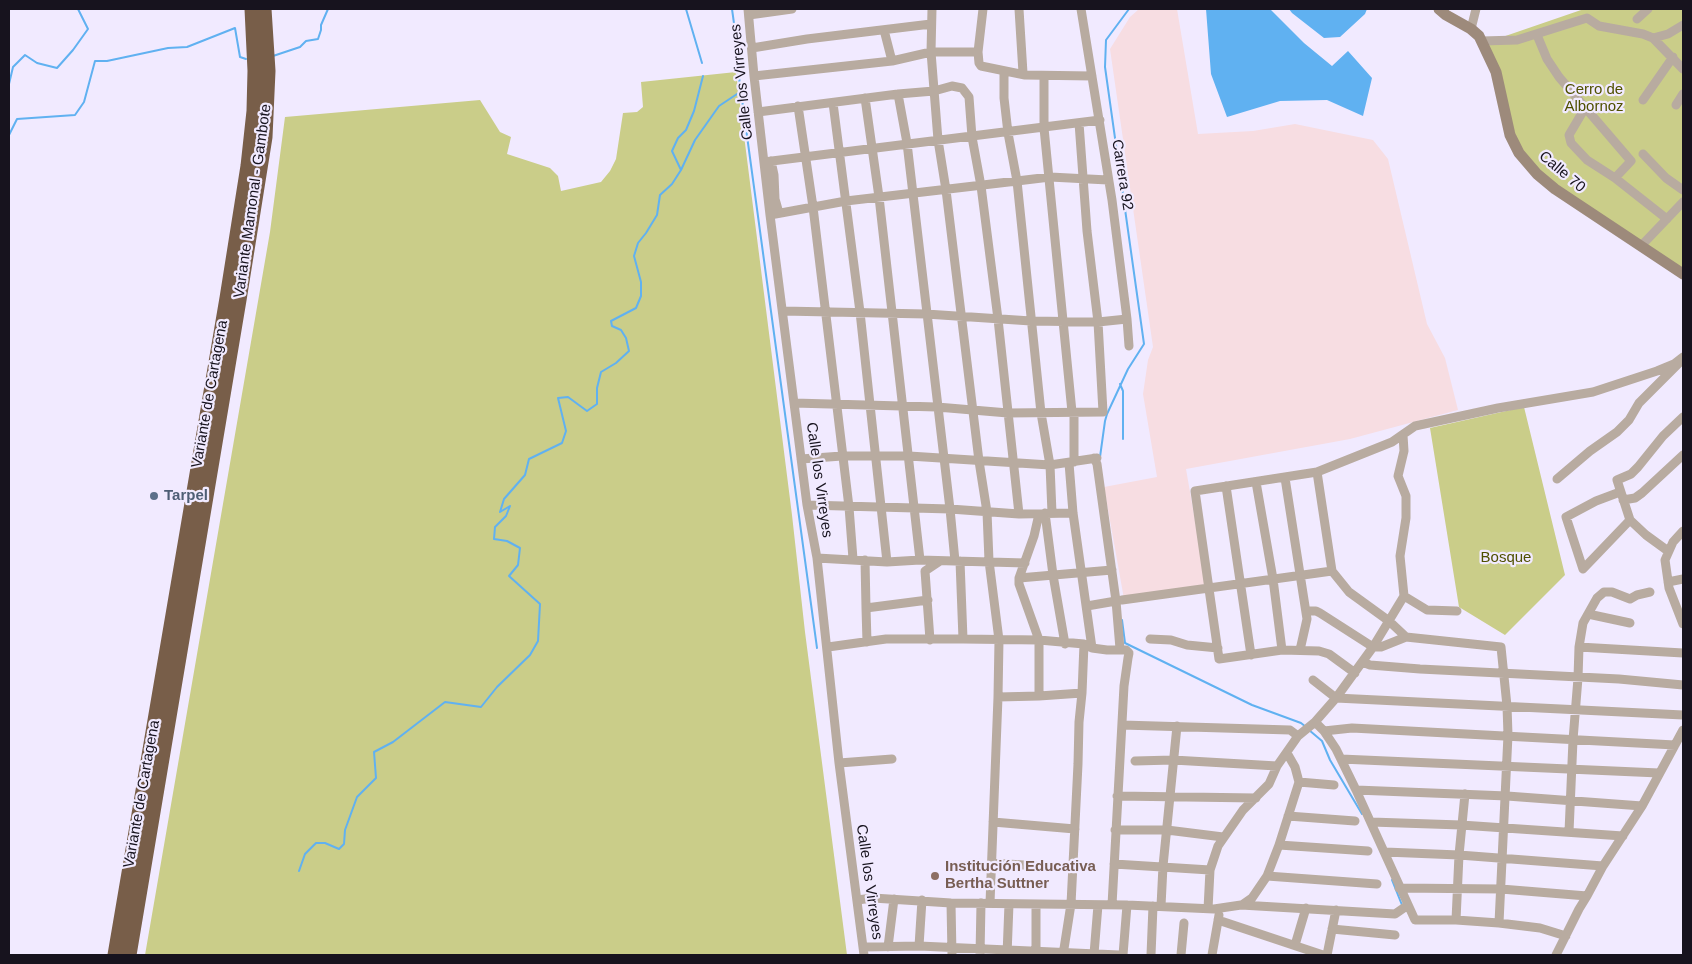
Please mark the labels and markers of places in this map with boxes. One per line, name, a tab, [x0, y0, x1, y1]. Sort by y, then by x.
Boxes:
place label: Tarpel	[164, 487, 208, 505]
marker: Tarpel	[148, 490, 160, 502]
place label: Institución Educativa Bertha Suttner	[945, 858, 1096, 893]
marker: Institución Educativa Bertha Suttner	[929, 870, 941, 882]

